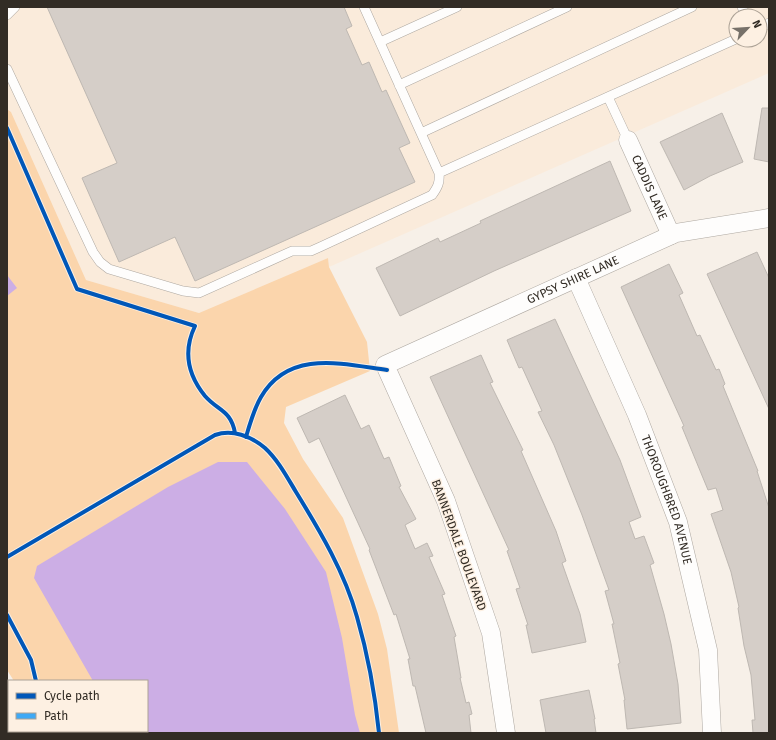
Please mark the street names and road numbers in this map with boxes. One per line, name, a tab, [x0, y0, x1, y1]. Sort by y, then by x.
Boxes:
street label: CADDIS LANE	[629, 153, 670, 222]
street label: GYPSY SHIRE LANE	[525, 253, 621, 307]
street label: THOROUGHBRED AVENUE	[638, 433, 695, 566]
street label: BANNERDALE BOULEVARD	[429, 478, 489, 613]

